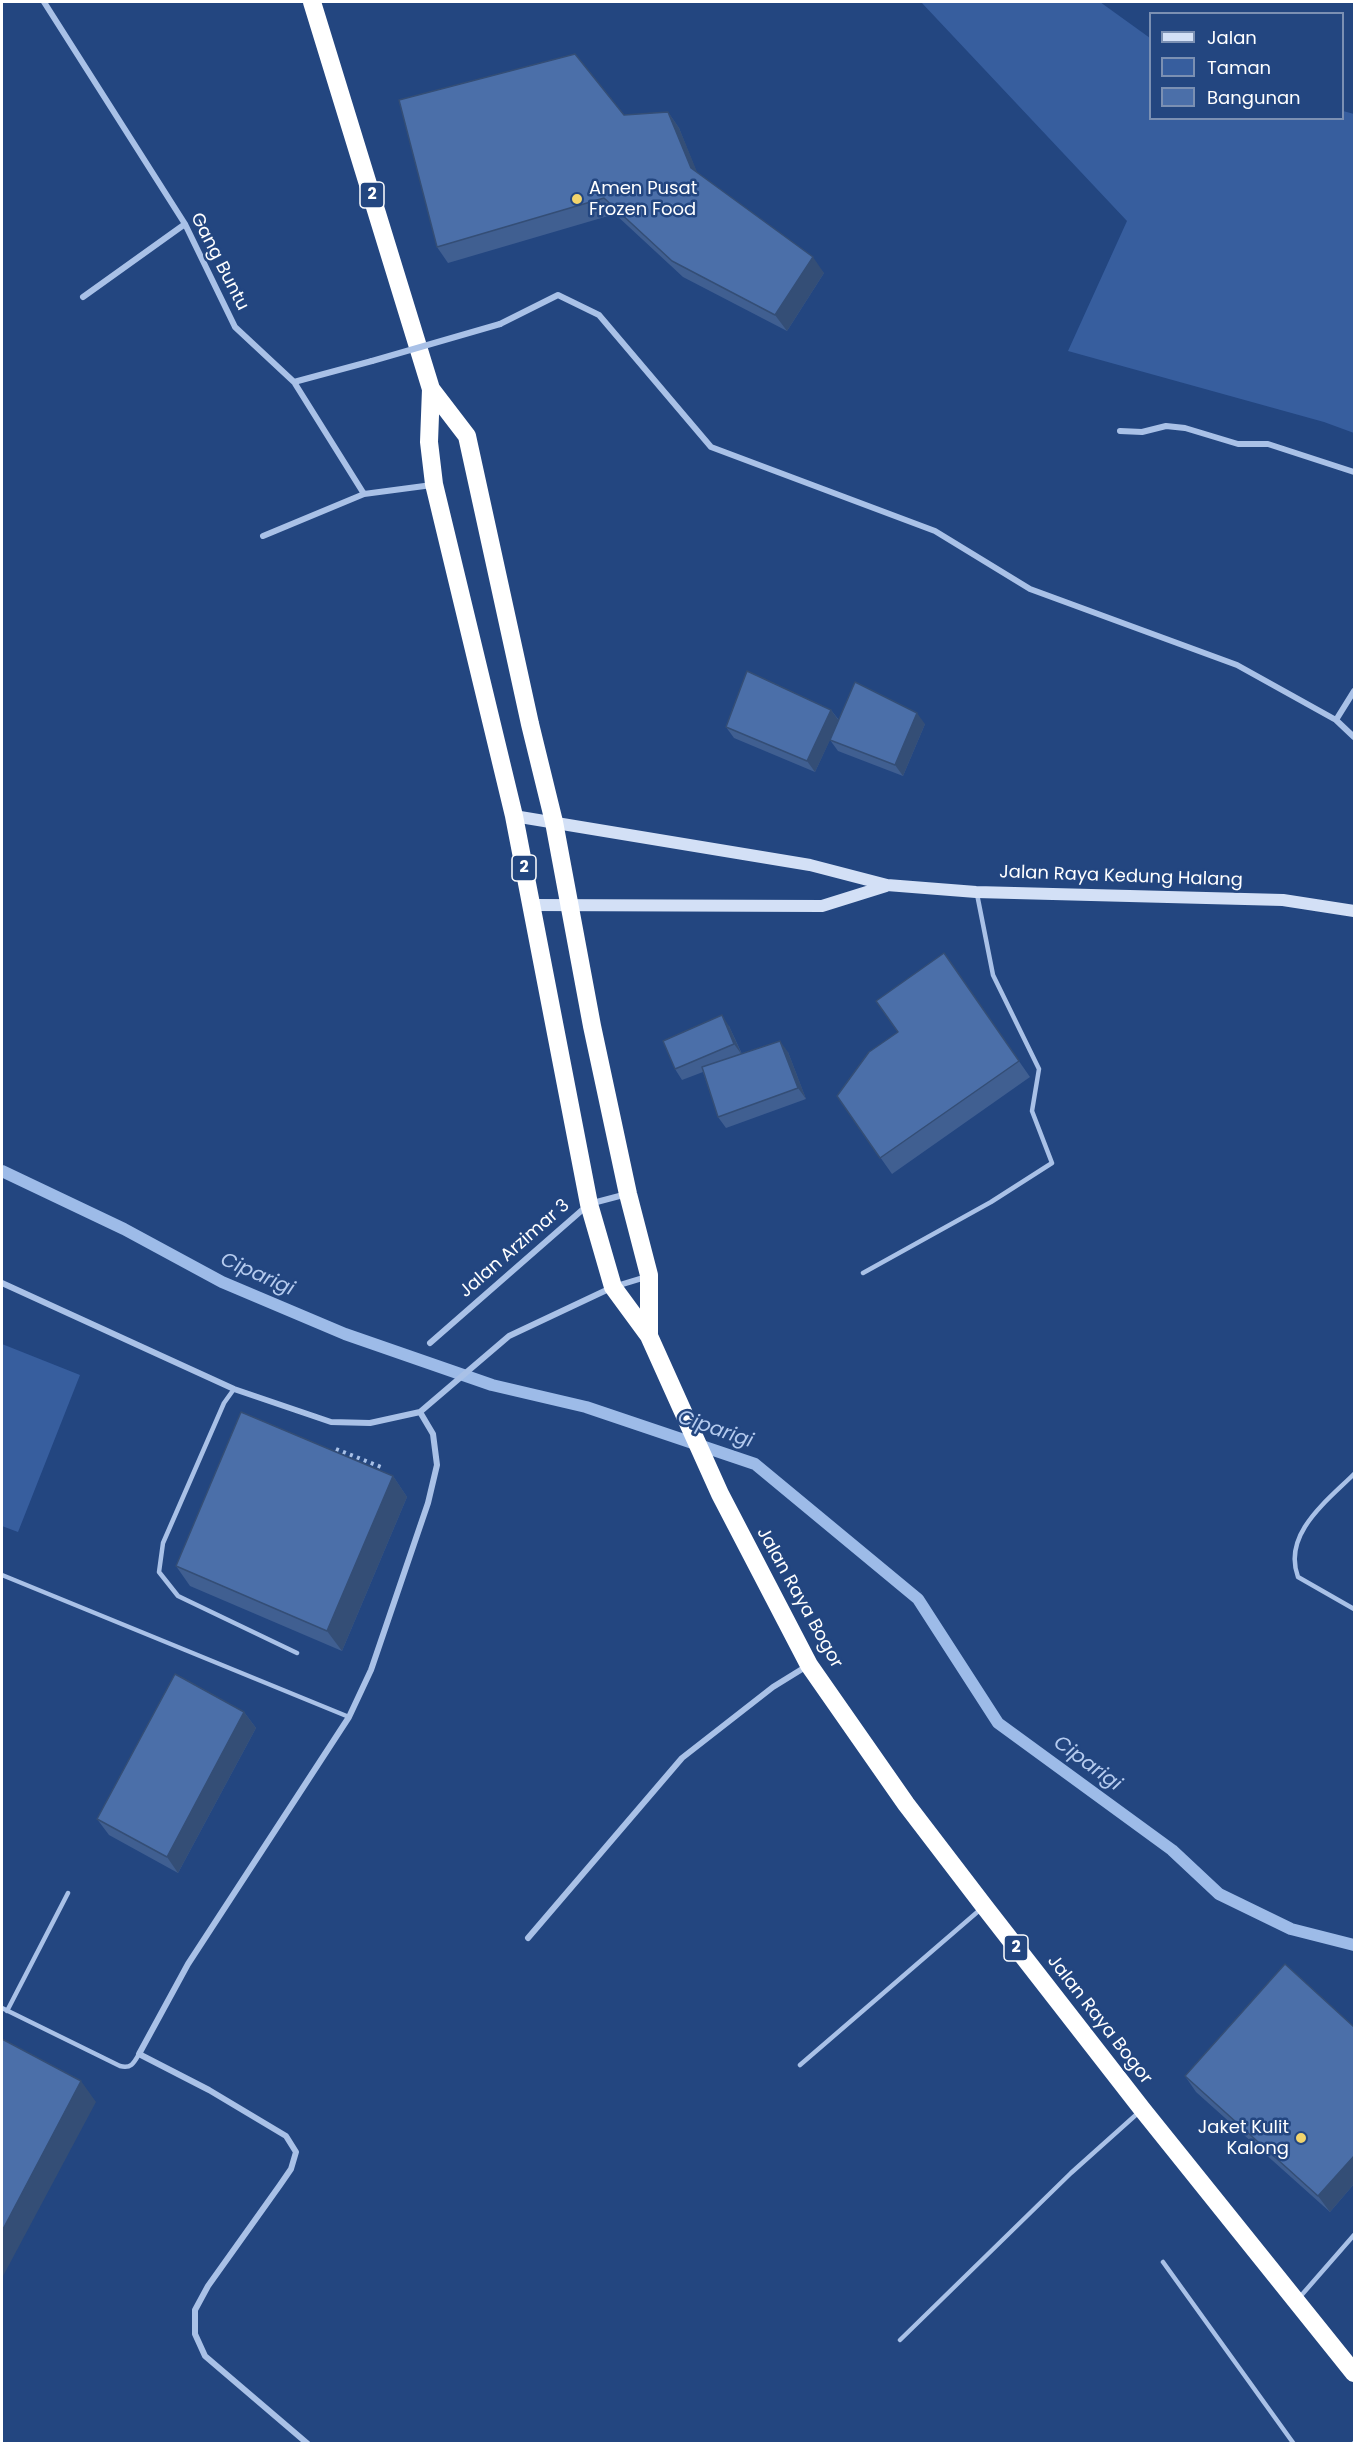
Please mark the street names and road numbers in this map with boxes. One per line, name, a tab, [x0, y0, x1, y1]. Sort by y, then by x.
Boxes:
road number: 2	[360, 182, 384, 208]
street label: Gang Buntu	[185, 210, 253, 314]
road number: 2	[512, 855, 536, 881]
street label: Jalan Raya Kedung Halang	[999, 862, 1243, 892]
street label: Jalan Arzimar 3	[455, 1195, 575, 1303]
street label: Jalan Raya Bogor	[751, 1524, 847, 1672]
road number: 2	[1004, 1935, 1028, 1961]
street label: Jalan Raya Bogor	[1042, 1951, 1156, 2089]

